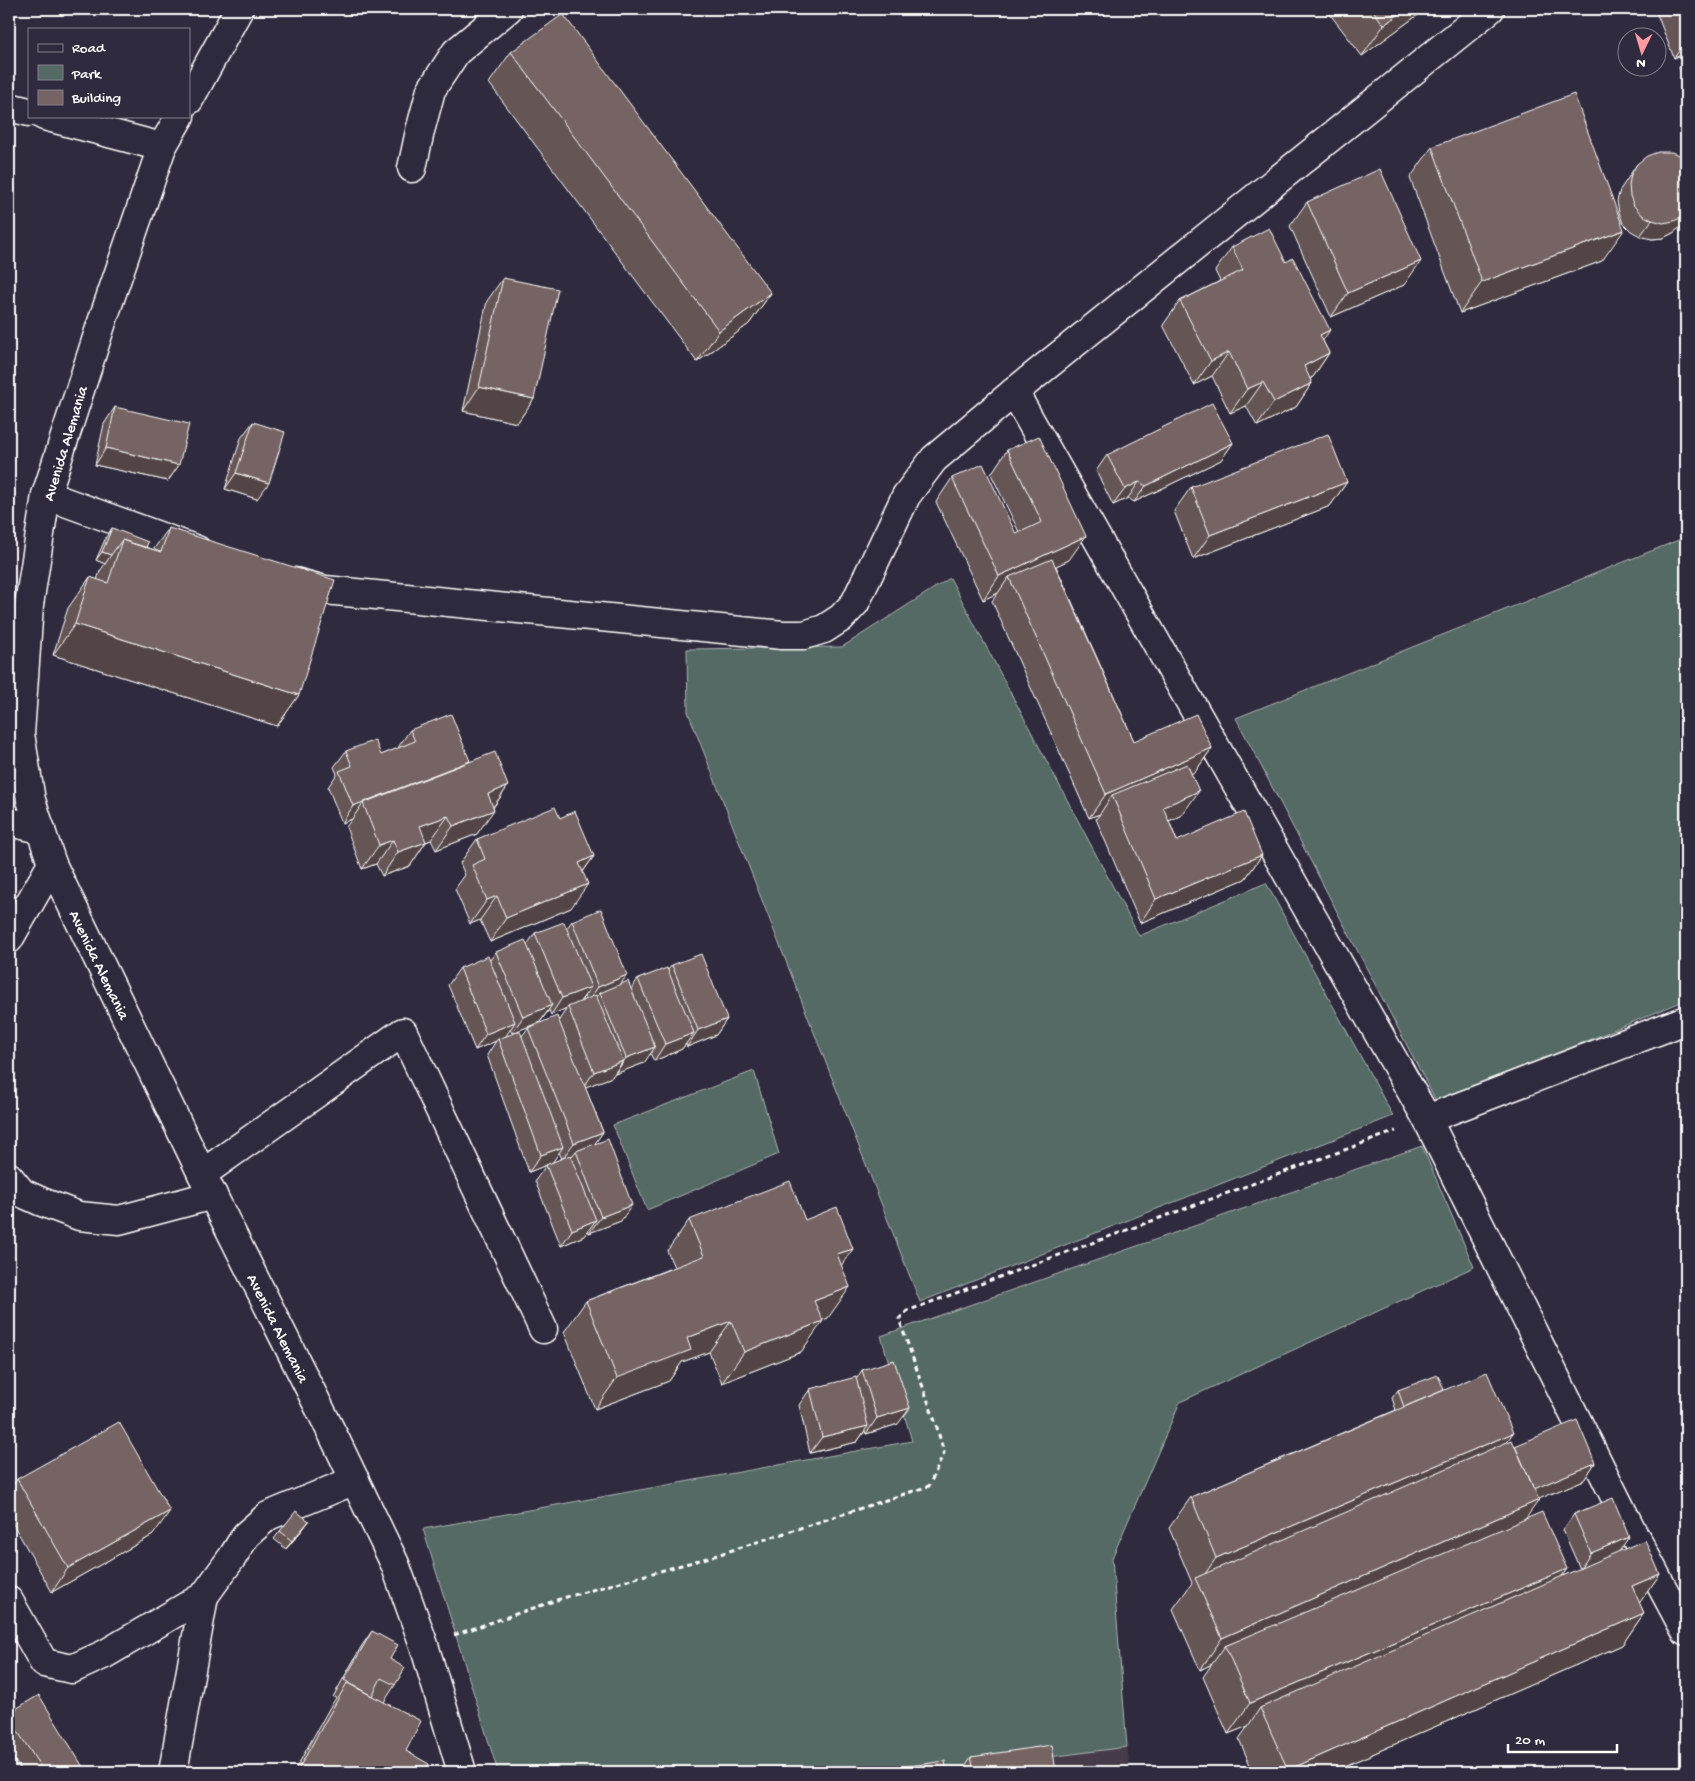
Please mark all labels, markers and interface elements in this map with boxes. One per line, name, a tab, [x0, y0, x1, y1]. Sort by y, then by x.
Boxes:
legend	[28, 28, 190, 118]
north arrow	[1618, 28, 1668, 78]
text: Road	[72, 40, 106, 58]
text: N	[1636, 54, 1646, 71]
text: Park	[71, 66, 102, 84]
text: Building	[71, 90, 121, 108]
street label: Avenida Alemania	[41, 383, 94, 504]
street label: Avenida Alemania	[63, 908, 132, 1025]
street label: Avenida Alemania	[241, 1272, 312, 1388]
scale bar	[1508, 1721, 1616, 1753]
text: 20 m	[1515, 1732, 1545, 1750]

